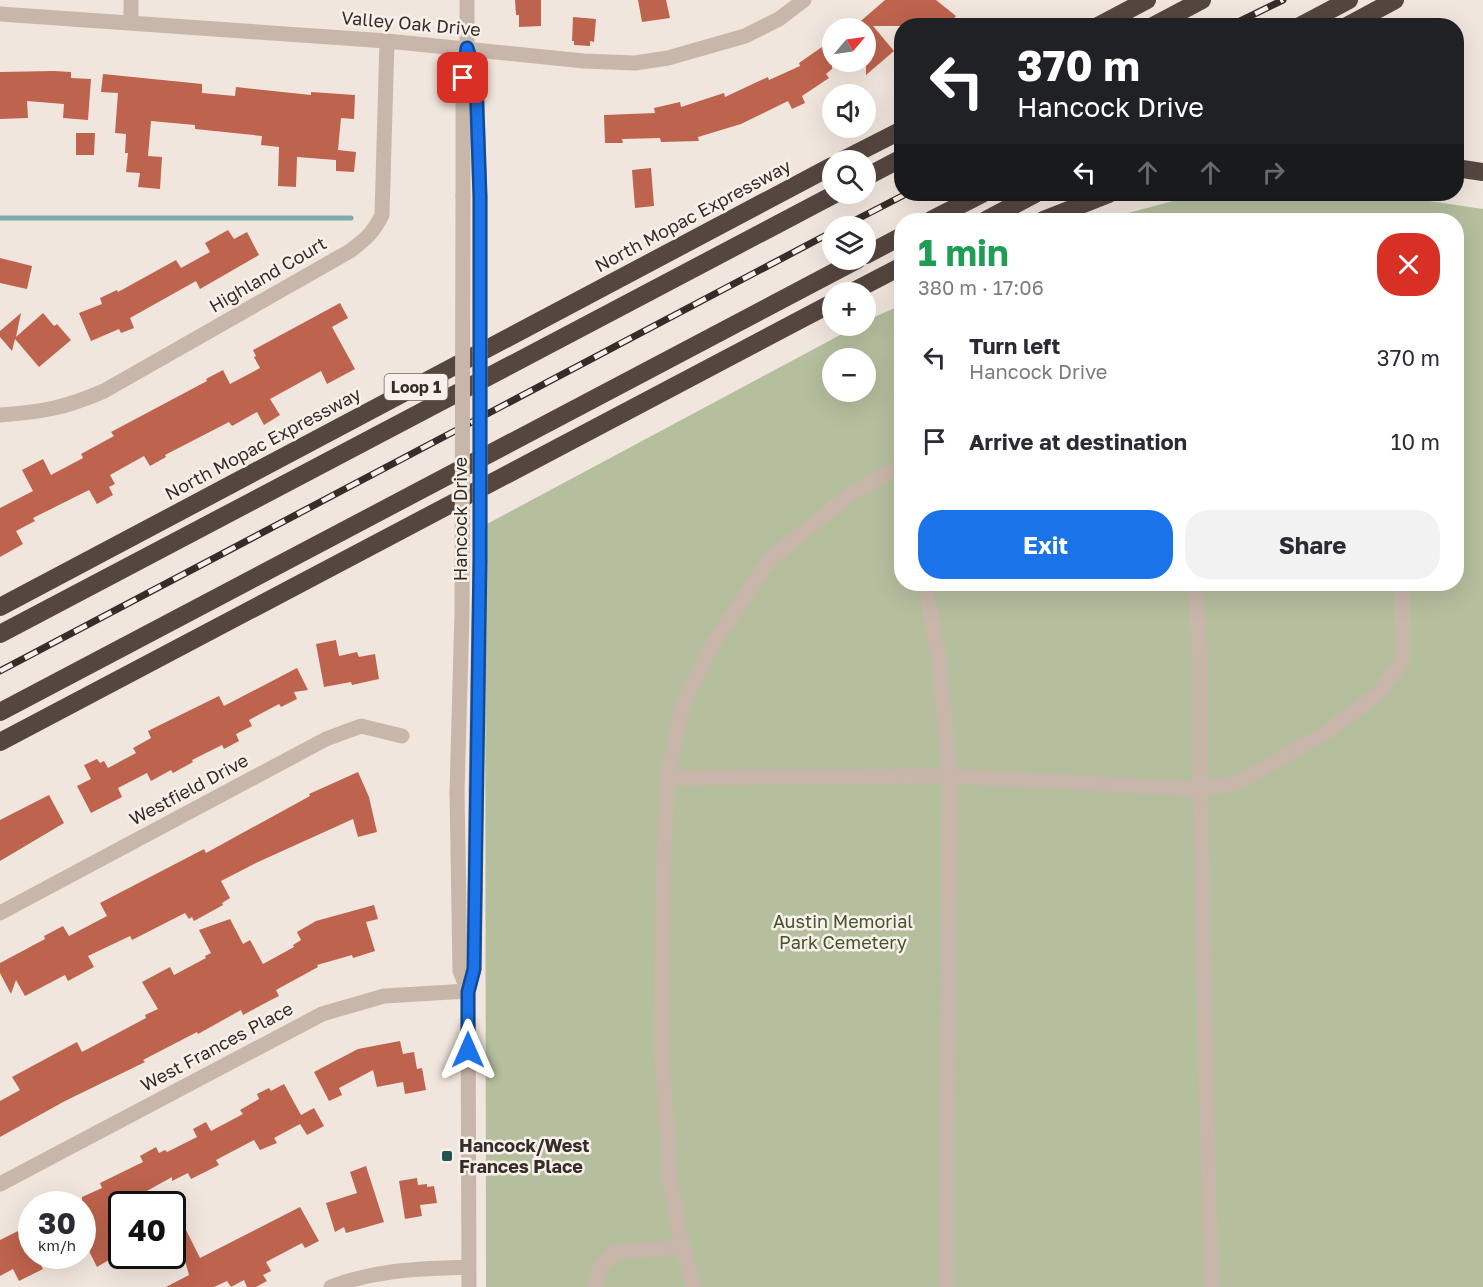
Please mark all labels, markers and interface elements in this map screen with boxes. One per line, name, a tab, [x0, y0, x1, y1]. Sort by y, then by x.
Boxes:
street label: Valley Oak Drive	[340, 6, 482, 40]
north arrow	[822, 18, 876, 72]
map controls	[822, 18, 876, 402]
text: 370 m	[1017, 40, 1140, 90]
icon: left	[918, 42, 996, 120]
pin	[437, 52, 488, 103]
icon: arrive	[446, 61, 479, 94]
button: sound	[822, 84, 876, 138]
text: Hancock Drive	[1017, 91, 1204, 123]
button: search	[822, 150, 876, 204]
street label: North Mopac Expressway	[591, 154, 794, 276]
icon: left	[1068, 156, 1101, 189]
icon: ahead	[1131, 156, 1164, 189]
icon: ahead	[1194, 156, 1227, 189]
icon: right	[1257, 156, 1290, 189]
button: layers	[822, 216, 876, 270]
text: 1 min	[918, 231, 1009, 274]
street label: Highland Court	[205, 232, 330, 317]
button: close	[1377, 233, 1440, 296]
text: 380 m · 17:06	[918, 275, 1044, 299]
button: +	[822, 282, 876, 336]
text: Turn left	[969, 332, 1060, 359]
icon: left	[918, 341, 951, 374]
text: 370 m	[1377, 344, 1440, 371]
button: −	[822, 348, 876, 402]
text: Hancock Drive	[969, 359, 1107, 383]
road number: Loop 1	[384, 374, 448, 400]
street label: North Mopac Expressway	[161, 382, 364, 504]
icon: arrive	[918, 425, 951, 458]
text: Arrive at destination	[969, 428, 1187, 455]
text: 10 m	[1391, 428, 1440, 455]
street label: Hancock Drive	[449, 457, 471, 581]
button: Exit	[918, 510, 1173, 579]
button: Share	[1185, 510, 1440, 579]
street label: Westfield Drive	[125, 749, 252, 830]
park label: Austin Memorial Park Cemetery	[773, 910, 913, 953]
street label: West Frances Place	[137, 997, 296, 1096]
position arrow	[436, 1018, 500, 1082]
place label: Hancock/West Frances Place	[459, 1134, 590, 1177]
marker: Hancock/West Frances Place	[440, 1149, 454, 1163]
speed limit sign: 40	[108, 1191, 186, 1269]
text: 30	[38, 1205, 76, 1241]
text: km/h	[38, 1236, 76, 1254]

